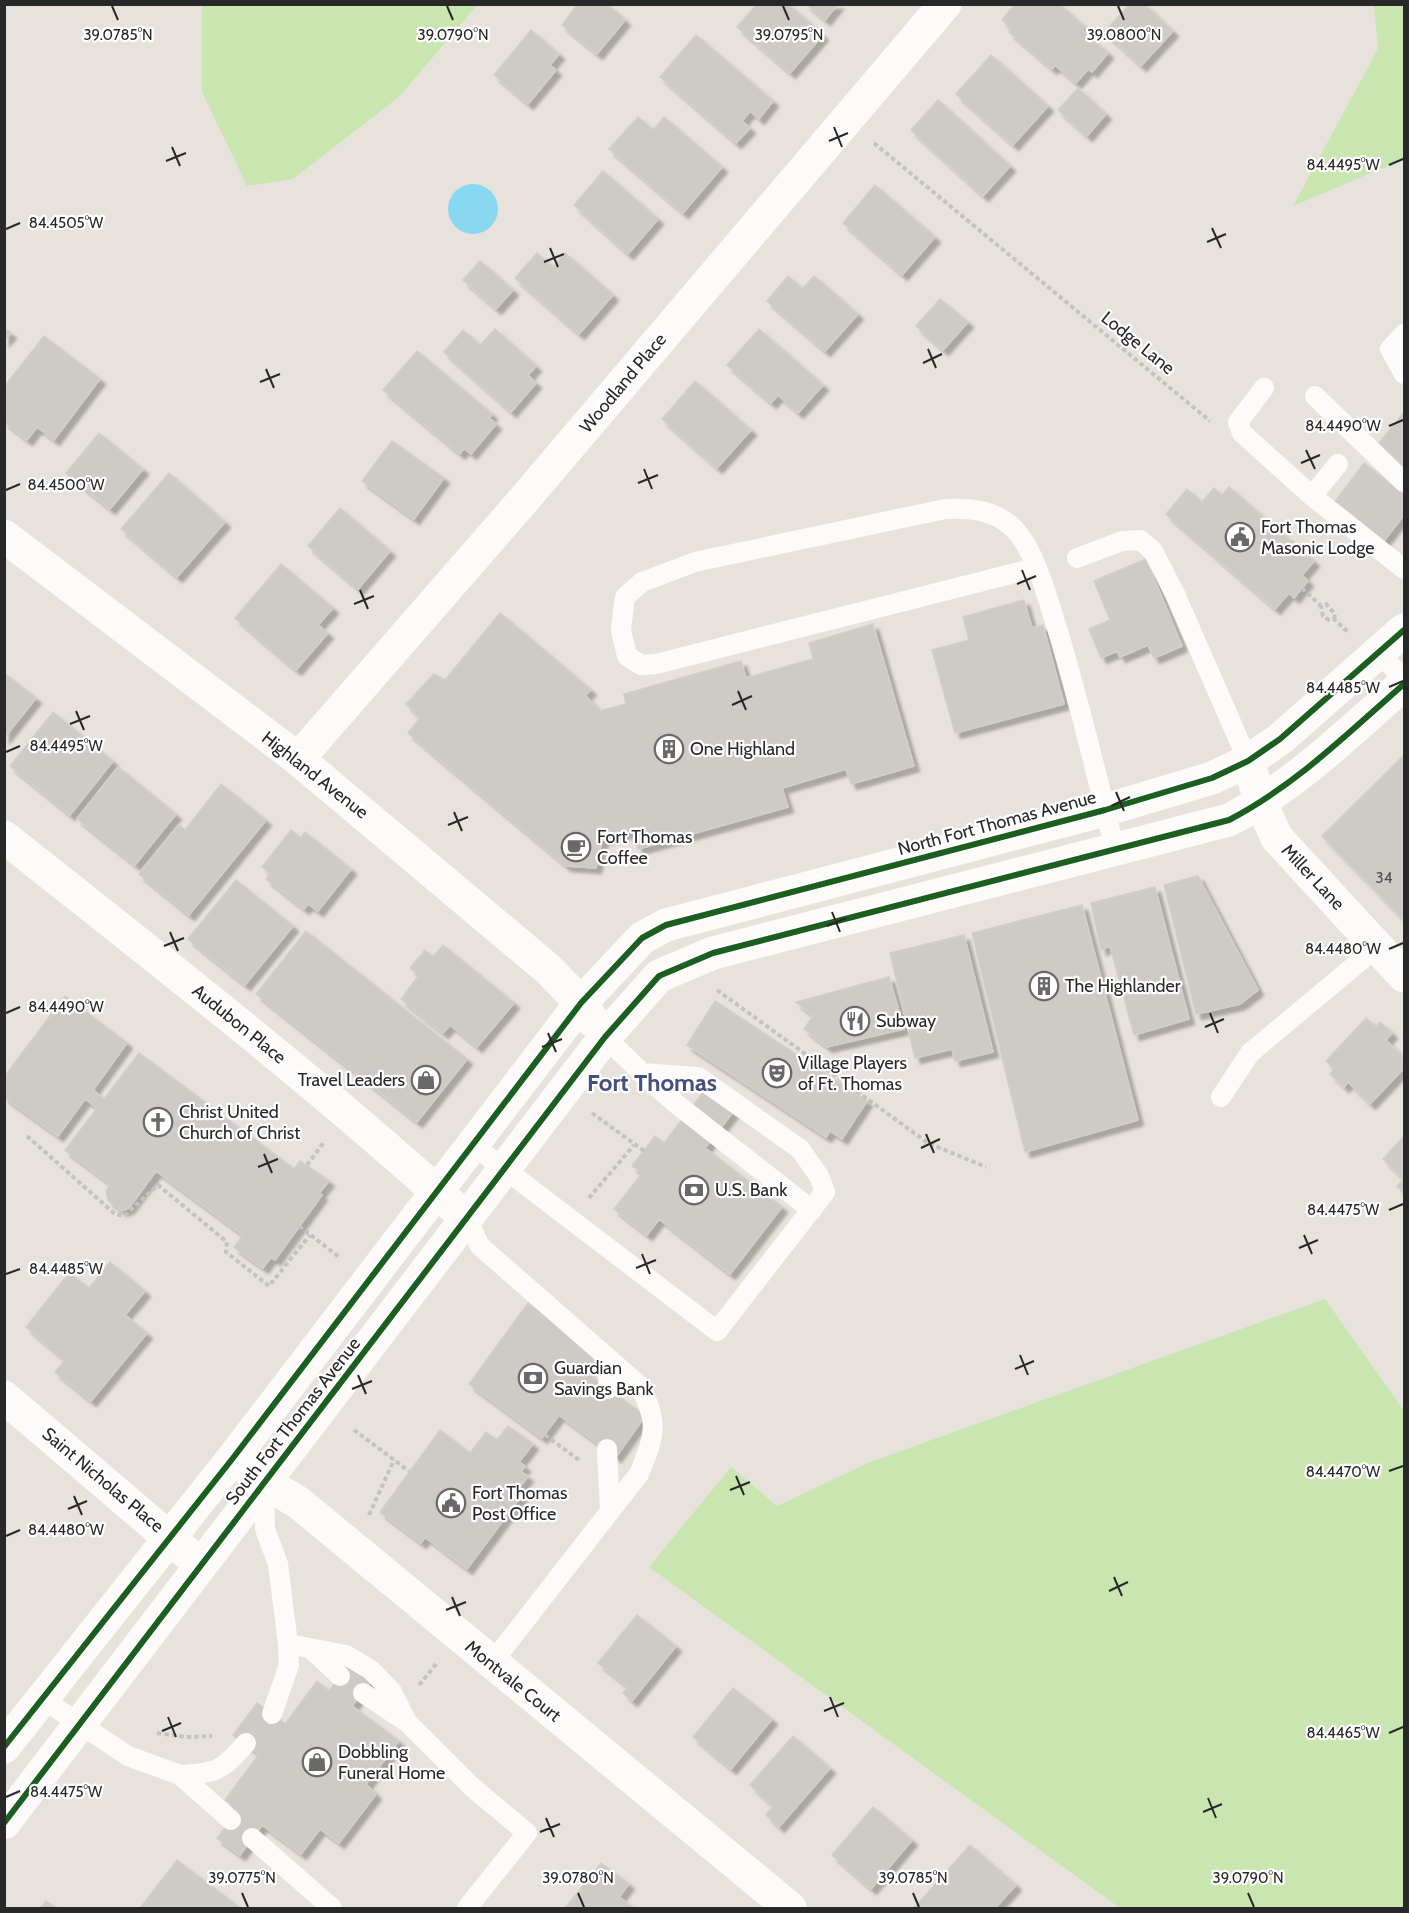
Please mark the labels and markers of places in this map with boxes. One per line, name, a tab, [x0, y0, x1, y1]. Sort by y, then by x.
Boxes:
place label: Fort Thomas Masonic Lodge	[1261, 516, 1375, 559]
public building icon: Fort Thomas Masonic Lodge	[1224, 521, 1256, 553]
building icon: One Highland	[653, 733, 685, 765]
place label: One Highland	[690, 738, 795, 760]
place label: Fort Thomas Coffee	[597, 826, 692, 869]
cafe icon: Fort Thomas Coffee	[560, 831, 592, 863]
building icon: The Highlander	[1028, 970, 1060, 1002]
place label: The Highlander	[1065, 975, 1181, 997]
restaurant icon: Subway	[839, 1005, 871, 1037]
place label: Subway	[876, 1010, 936, 1032]
place label: Village Players of Ft. Thomas	[798, 1052, 907, 1095]
theatre icon: Village Players of Ft. Thomas	[761, 1057, 793, 1089]
shop icon: Travel Leaders	[410, 1064, 442, 1096]
place label: Travel Leaders	[298, 1069, 405, 1091]
place label: Christ United Church of Christ	[179, 1101, 300, 1144]
church icon: Christ United Church of Christ	[142, 1106, 174, 1138]
bank icon: U.S. Bank	[678, 1174, 710, 1206]
place label: U.S. Bank	[715, 1179, 788, 1201]
place label: Guardian Savings Bank	[554, 1357, 654, 1400]
bank icon: Guardian Savings Bank	[517, 1362, 549, 1394]
place label: Fort Thomas Post Office	[472, 1482, 567, 1525]
public building icon: Fort Thomas Post Office	[435, 1487, 467, 1519]
place label: Dobbling Funeral Home	[338, 1741, 445, 1784]
shop icon: Dobbling Funeral Home	[301, 1746, 333, 1778]

